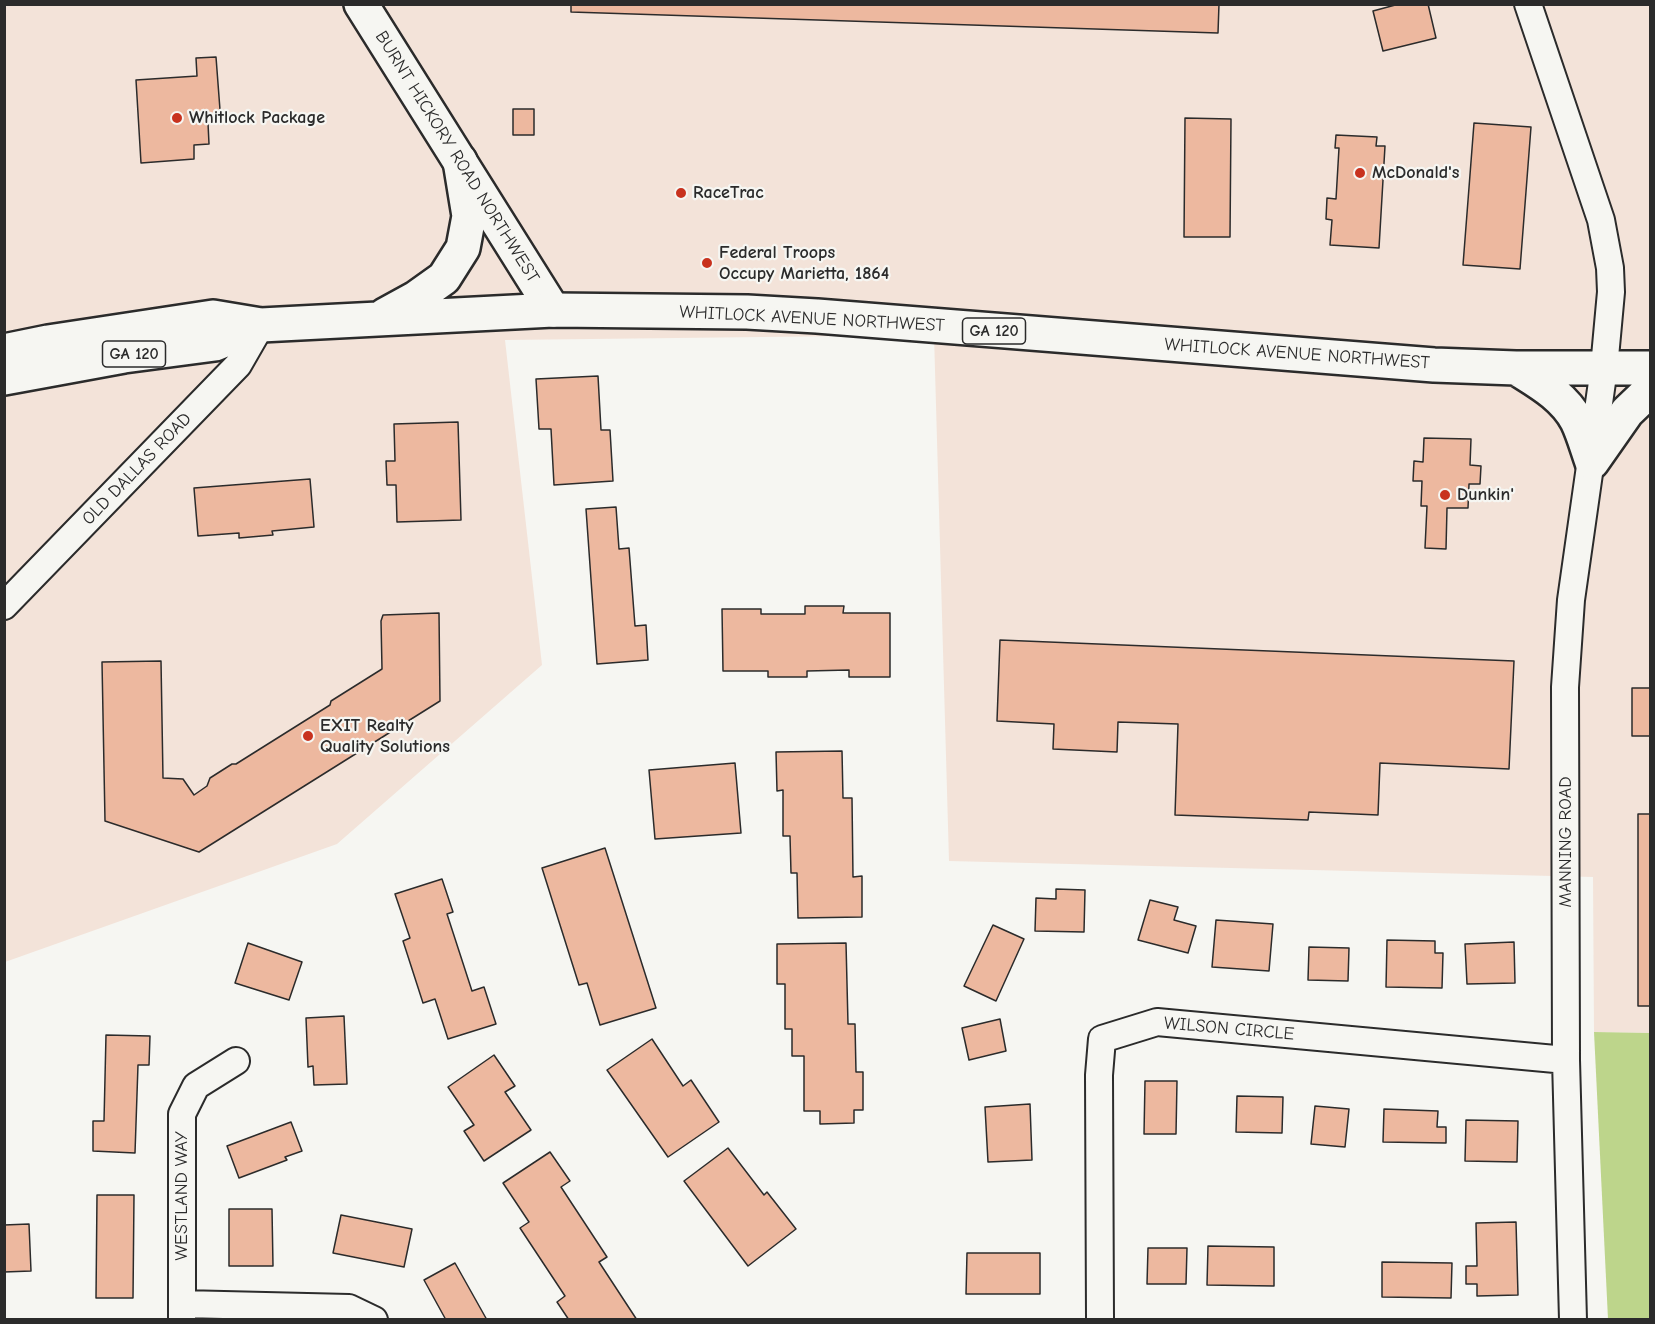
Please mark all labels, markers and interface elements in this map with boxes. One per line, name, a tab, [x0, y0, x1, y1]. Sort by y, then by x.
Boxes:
street label: BURNT HICKORY ROAD NORTHWEST	[370, 27, 544, 287]
place label: Whitlock Package	[189, 107, 325, 129]
marker: Whitlock Package	[170, 111, 184, 125]
place label: McDonald's	[1372, 162, 1459, 184]
marker: McDonald's	[1353, 166, 1367, 180]
place label: RaceTrac	[693, 182, 764, 204]
marker: RaceTrac	[674, 186, 688, 200]
place label: Federal Troops Occupy Marietta, 1864	[719, 242, 889, 284]
marker: Federal Troops Occupy Marietta, 1864	[700, 256, 714, 270]
street label: WHITLOCK AVENUE NORTHWEST	[679, 301, 945, 337]
road number: GA 120	[962, 318, 1026, 344]
street label: WHITLOCK AVENUE NORTHWEST	[1164, 334, 1430, 374]
road number: GA 120	[102, 341, 166, 367]
street label: OLD DALLAS ROAD	[78, 408, 196, 530]
place label: Dunkin'	[1457, 484, 1514, 506]
marker: Dunkin'	[1438, 488, 1452, 502]
place label: EXIT Realty Quality Solutions	[320, 715, 450, 758]
marker: EXIT Realty Quality Solutions	[301, 729, 315, 743]
street label: MANNING ROAD	[1555, 776, 1577, 908]
street label: WILSON CIRCLE	[1163, 1013, 1295, 1045]
street label: WESTLAND WAY	[171, 1131, 193, 1261]

